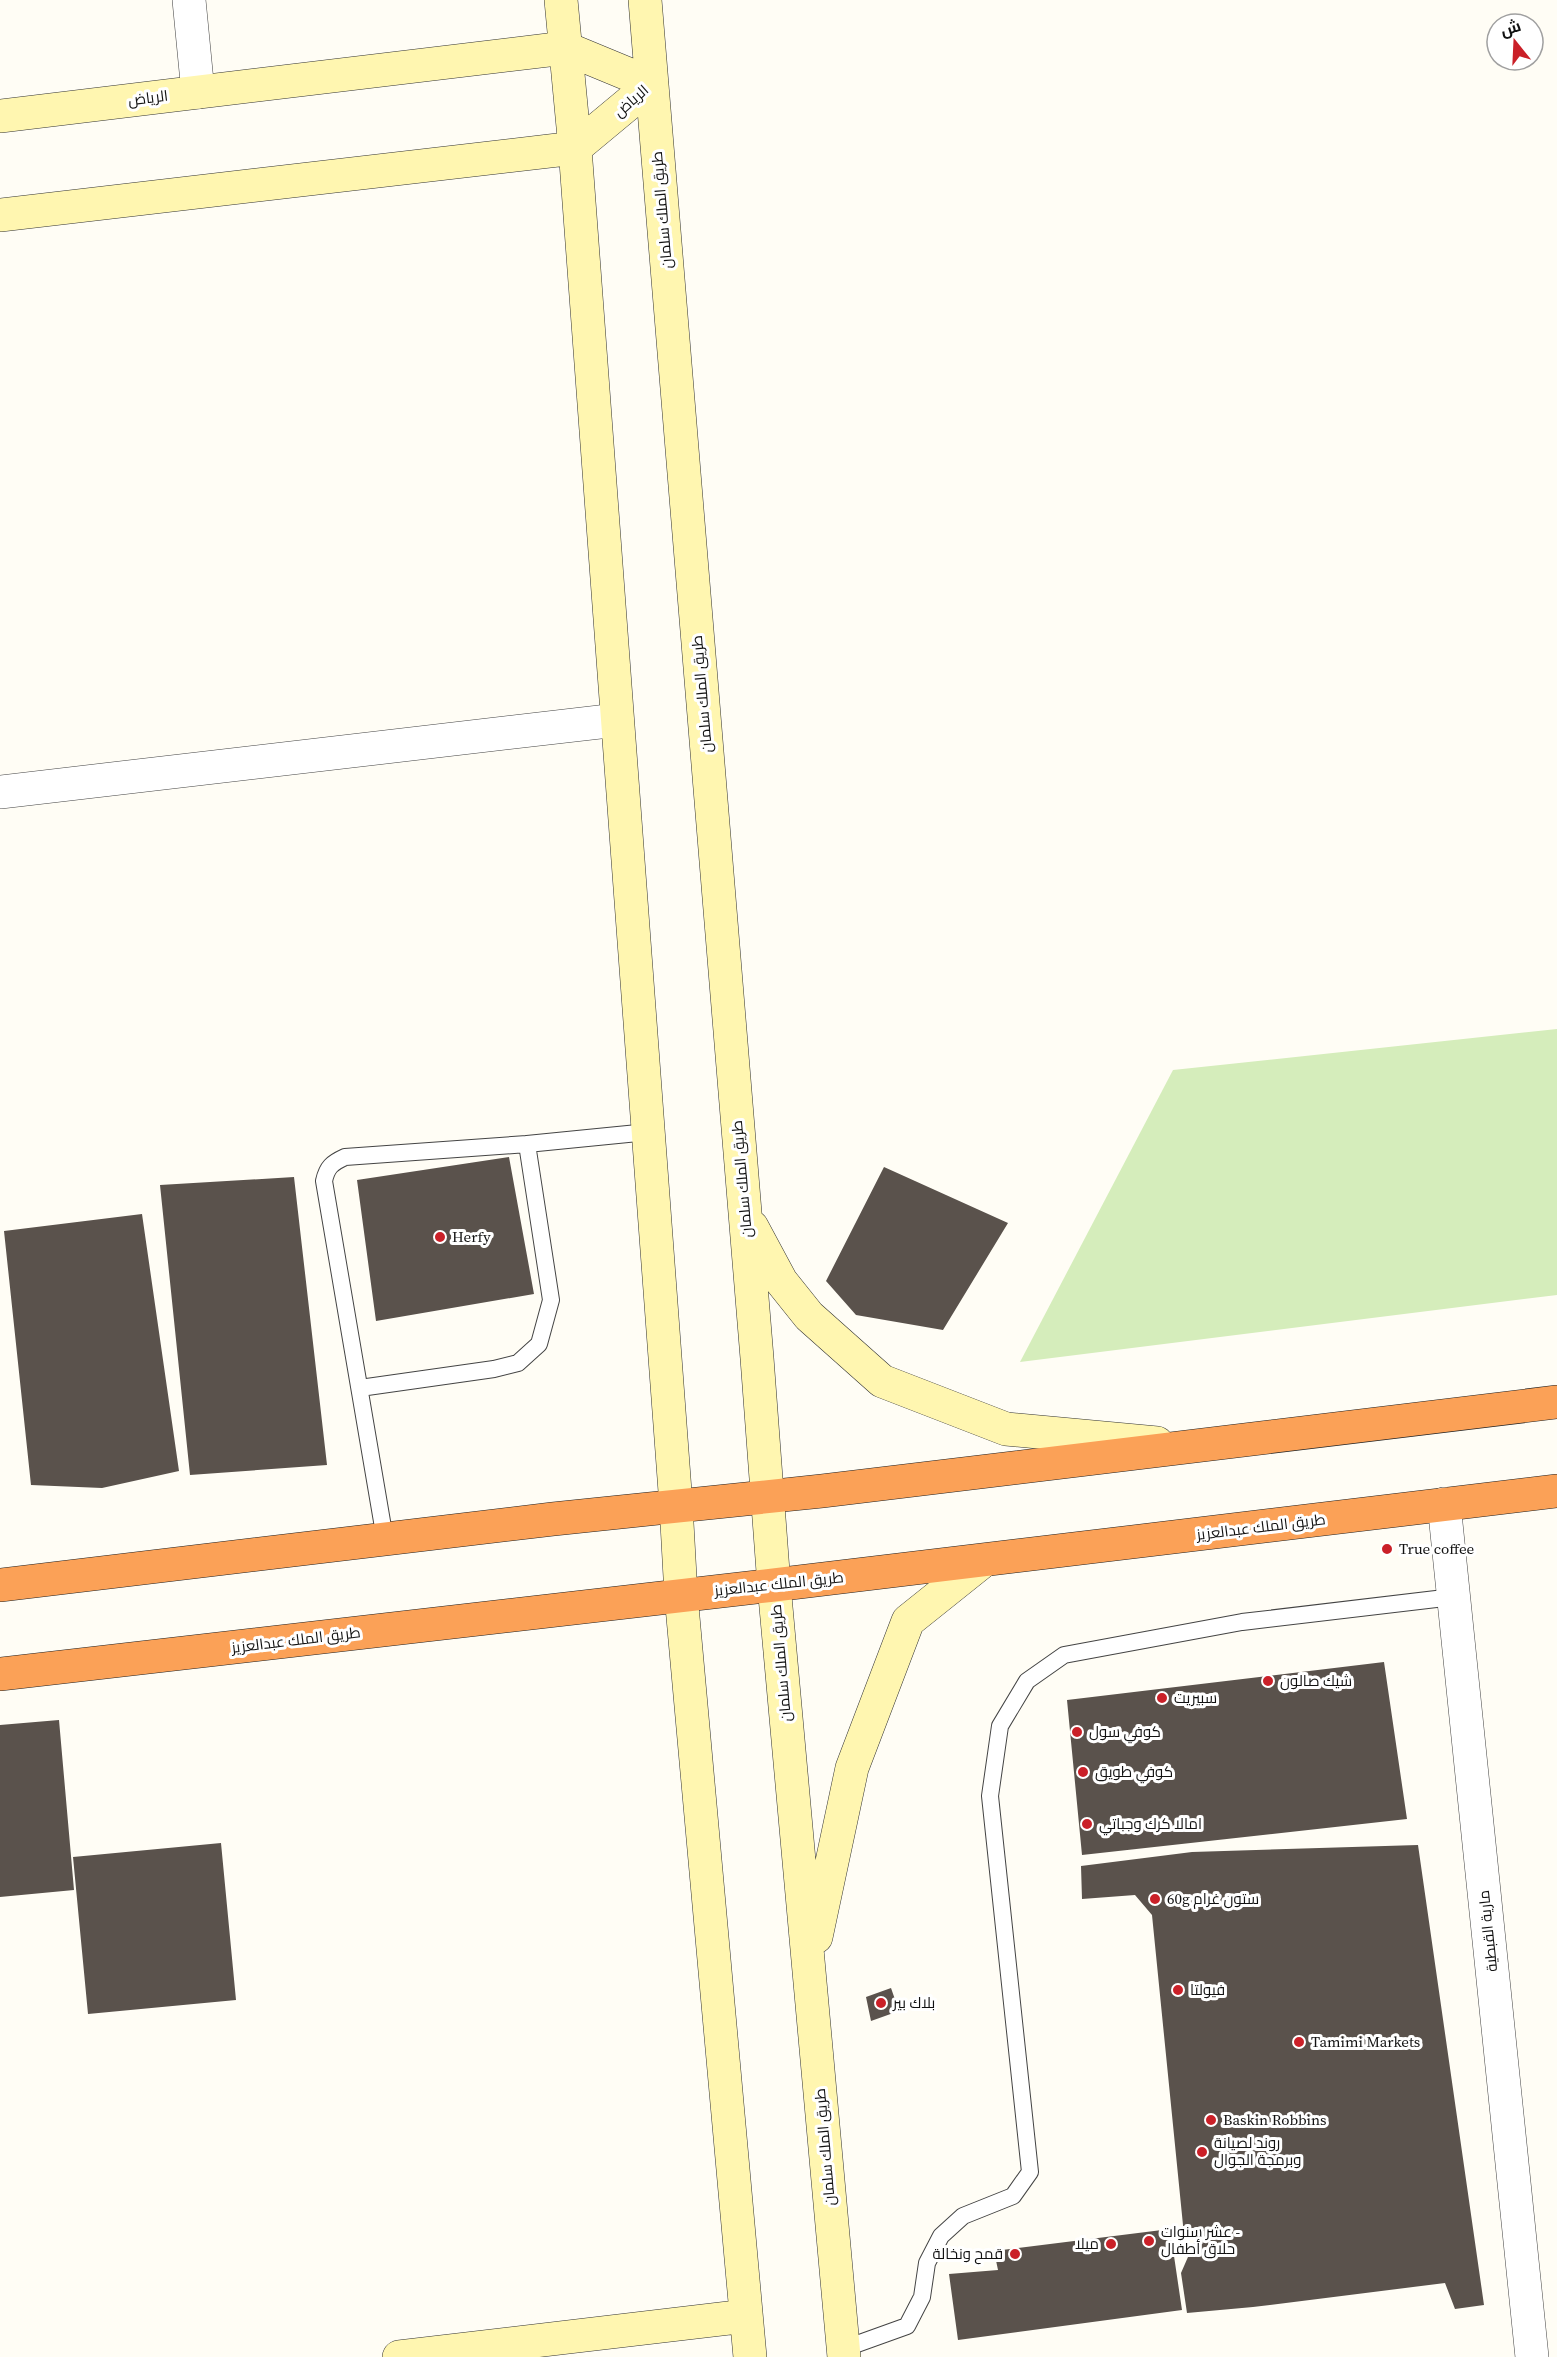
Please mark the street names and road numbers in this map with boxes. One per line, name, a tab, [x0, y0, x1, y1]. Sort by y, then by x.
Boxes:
street label: الرياض	[609, 80, 653, 122]
street label: الرياض	[127, 85, 169, 110]
street label: طريق الملك سلمان	[646, 150, 677, 270]
street label: طريق الملك سلمان	[686, 634, 717, 754]
street label: طريق الملك سلمان	[726, 1119, 757, 1239]
street label: طريق الملك عبدالعزيز	[1194, 1508, 1327, 1545]
street label: طريق الملك عبدالعزيز	[712, 1566, 845, 1601]
street label: طريق الملك سلمان	[765, 1603, 796, 1723]
street label: طريق الملك عبدالعزيز	[229, 1621, 362, 1658]
street label: مارية القبطية	[1473, 1889, 1502, 1973]
street label: طريق الملك سلمان	[809, 2087, 840, 2207]

